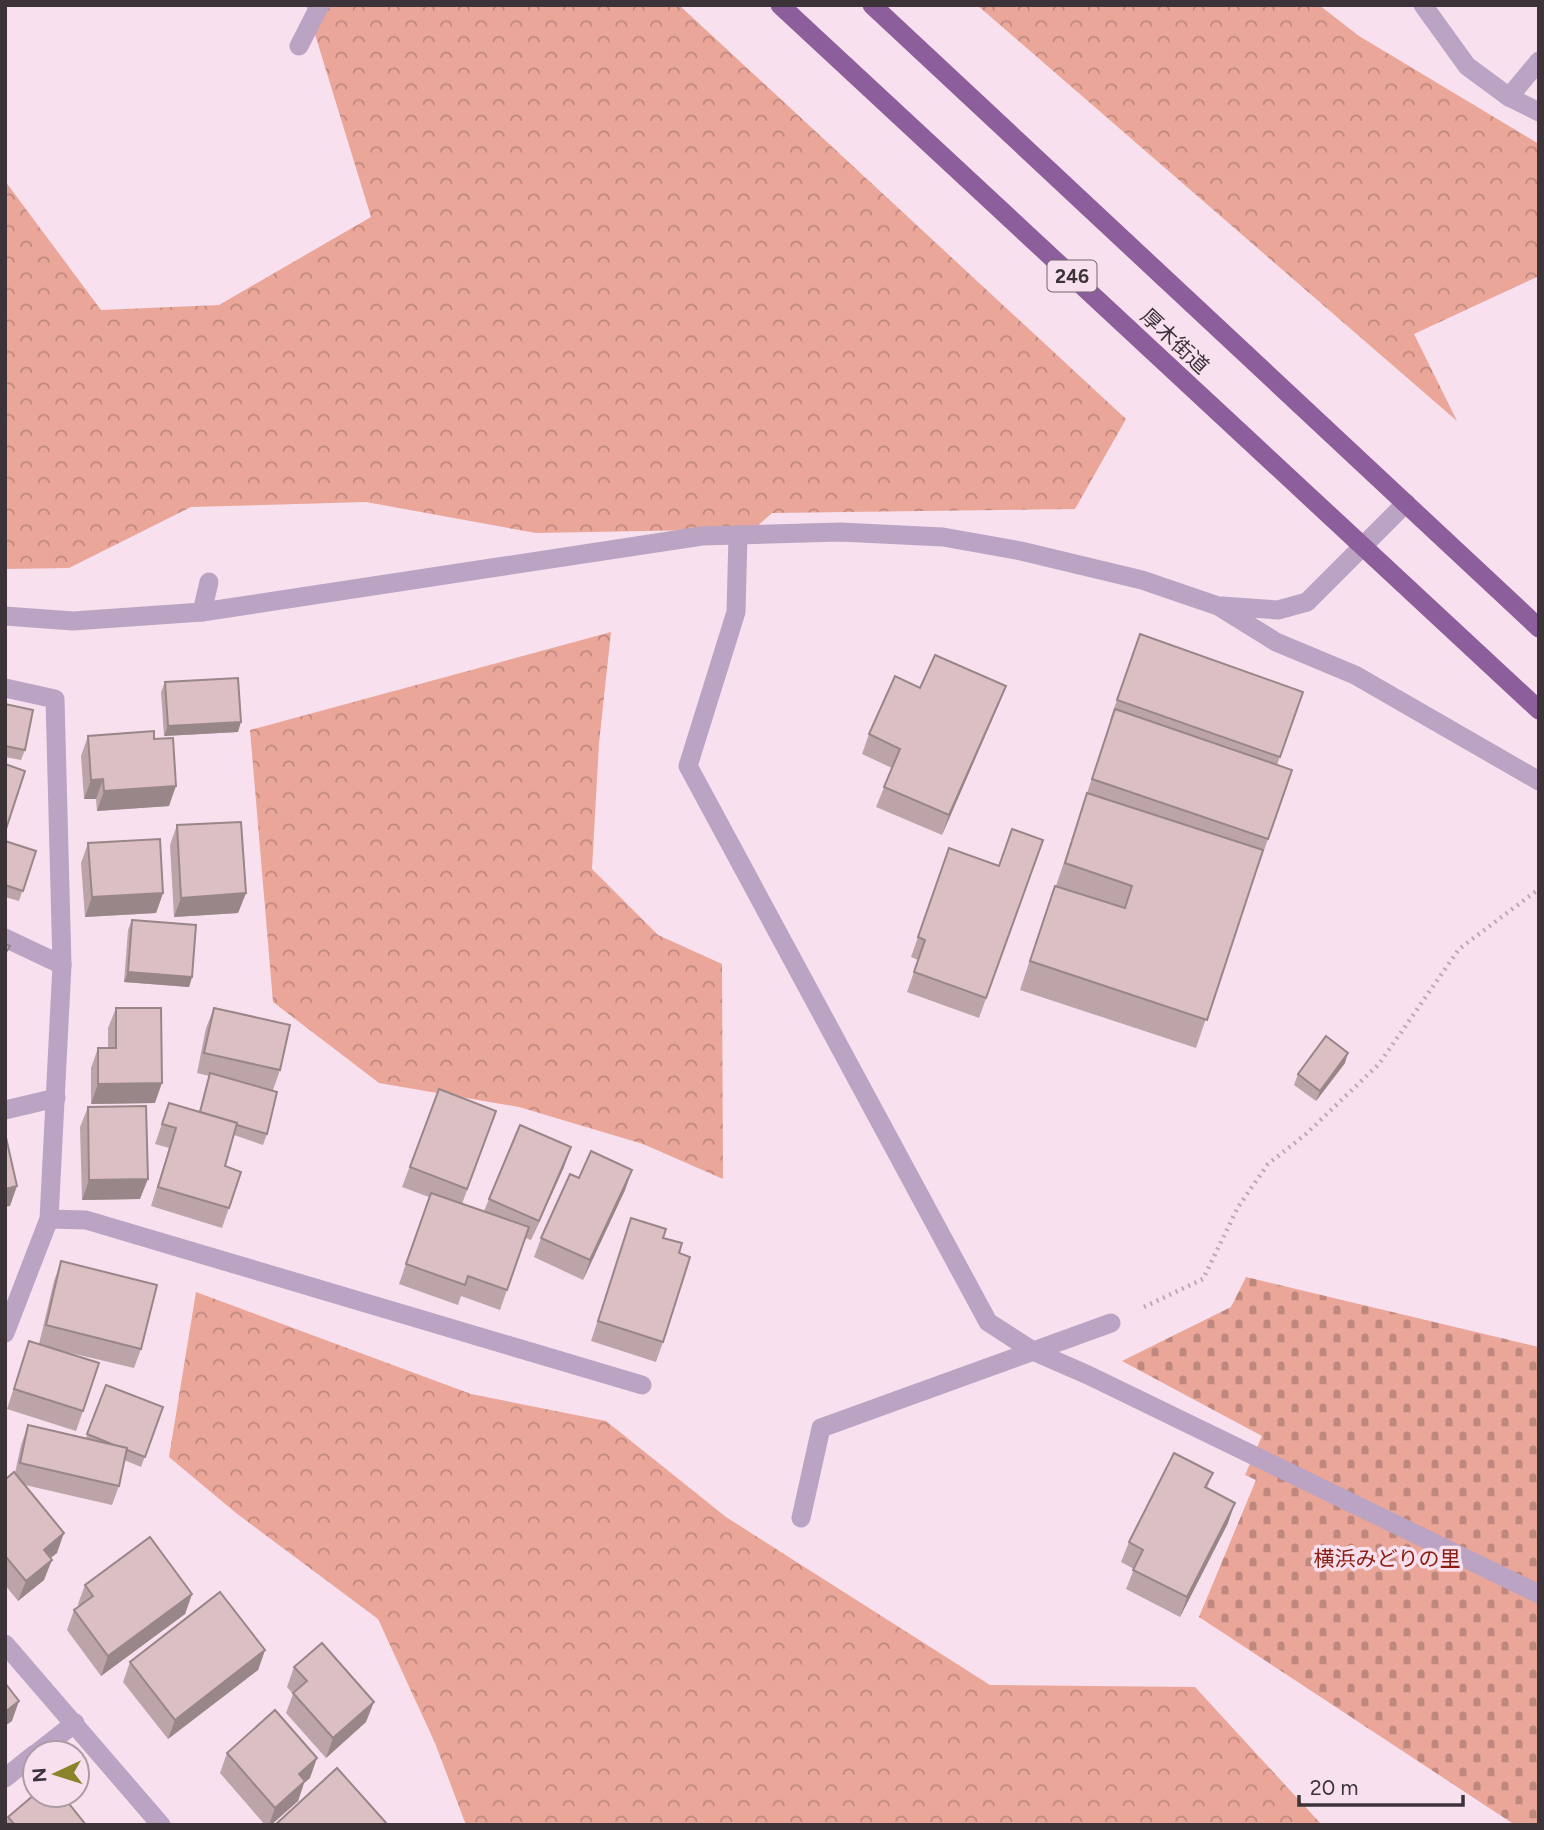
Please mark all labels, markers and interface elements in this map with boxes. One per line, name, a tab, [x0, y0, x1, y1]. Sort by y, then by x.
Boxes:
road number: 246	[1048, 260, 1096, 292]
street label: 厚木街道	[1136, 303, 1214, 379]
park label: 横浜みどりの里	[1314, 1546, 1461, 1571]
north arrow	[21, 1739, 91, 1809]
scale bar	[1299, 1764, 1464, 1808]
text: N	[28, 1767, 52, 1783]
text: 20 m	[1310, 1775, 1358, 1800]

